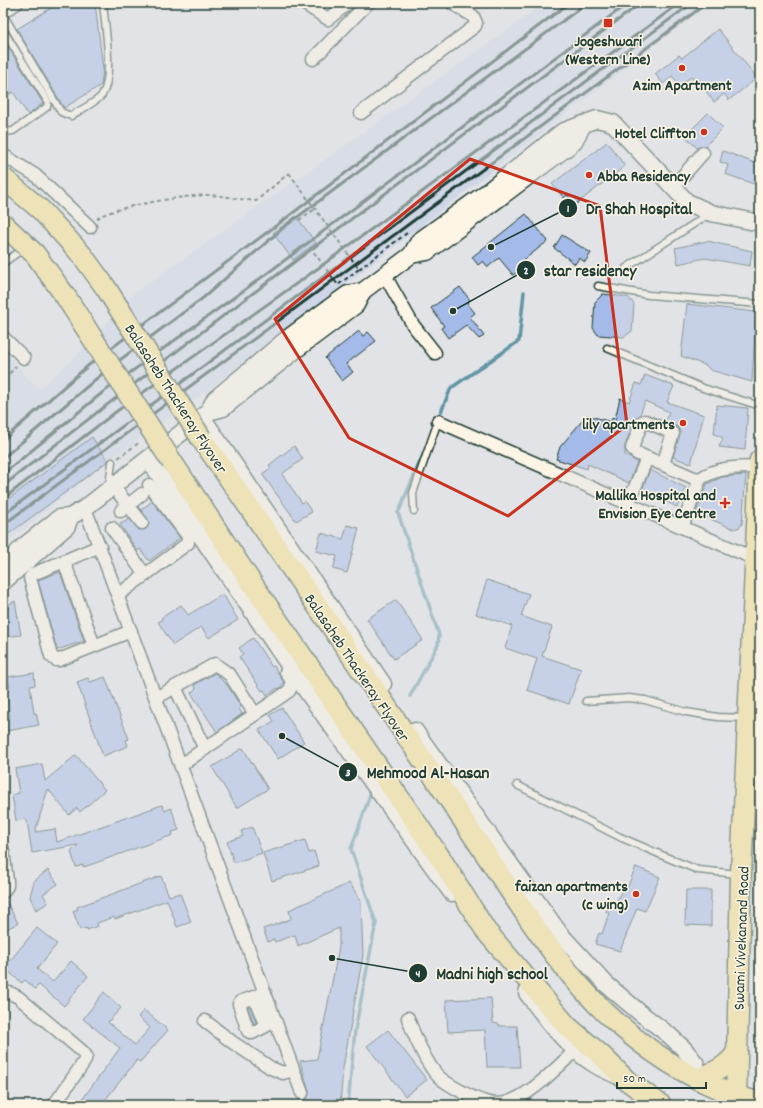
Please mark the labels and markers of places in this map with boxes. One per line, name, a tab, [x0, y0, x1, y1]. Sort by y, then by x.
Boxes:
marker: Jogeshwari (Western Line)	[602, 17, 614, 29]
place label: Jogeshwari (Western Line)	[566, 31, 650, 72]
marker: Azim Apartment	[677, 63, 687, 73]
place label: Azim Apartment	[632, 75, 732, 98]
place label: Hotel Cliffton	[614, 123, 696, 146]
marker: Hotel Cliffton	[699, 127, 709, 137]
place label: Abba Residency	[597, 166, 692, 189]
marker: Abba Residency	[584, 170, 594, 180]
callout: Dr Shah Hospital	[558, 194, 700, 223]
callout: star residency	[516, 255, 644, 284]
place label: lily apartments	[582, 414, 675, 437]
marker: lily apartments	[678, 418, 688, 428]
place label: Mallika Hospital and Envision Eye Centre	[595, 485, 716, 526]
marker: Mallika Hospital and Envision Eye Centre	[719, 497, 731, 509]
callout: Mehmood Al-Hasan	[338, 758, 497, 787]
place label: faizan apartments (c wing)	[514, 876, 628, 917]
marker: faizan apartments (c wing)	[631, 889, 641, 899]
callout: Madni high school	[408, 958, 555, 987]

